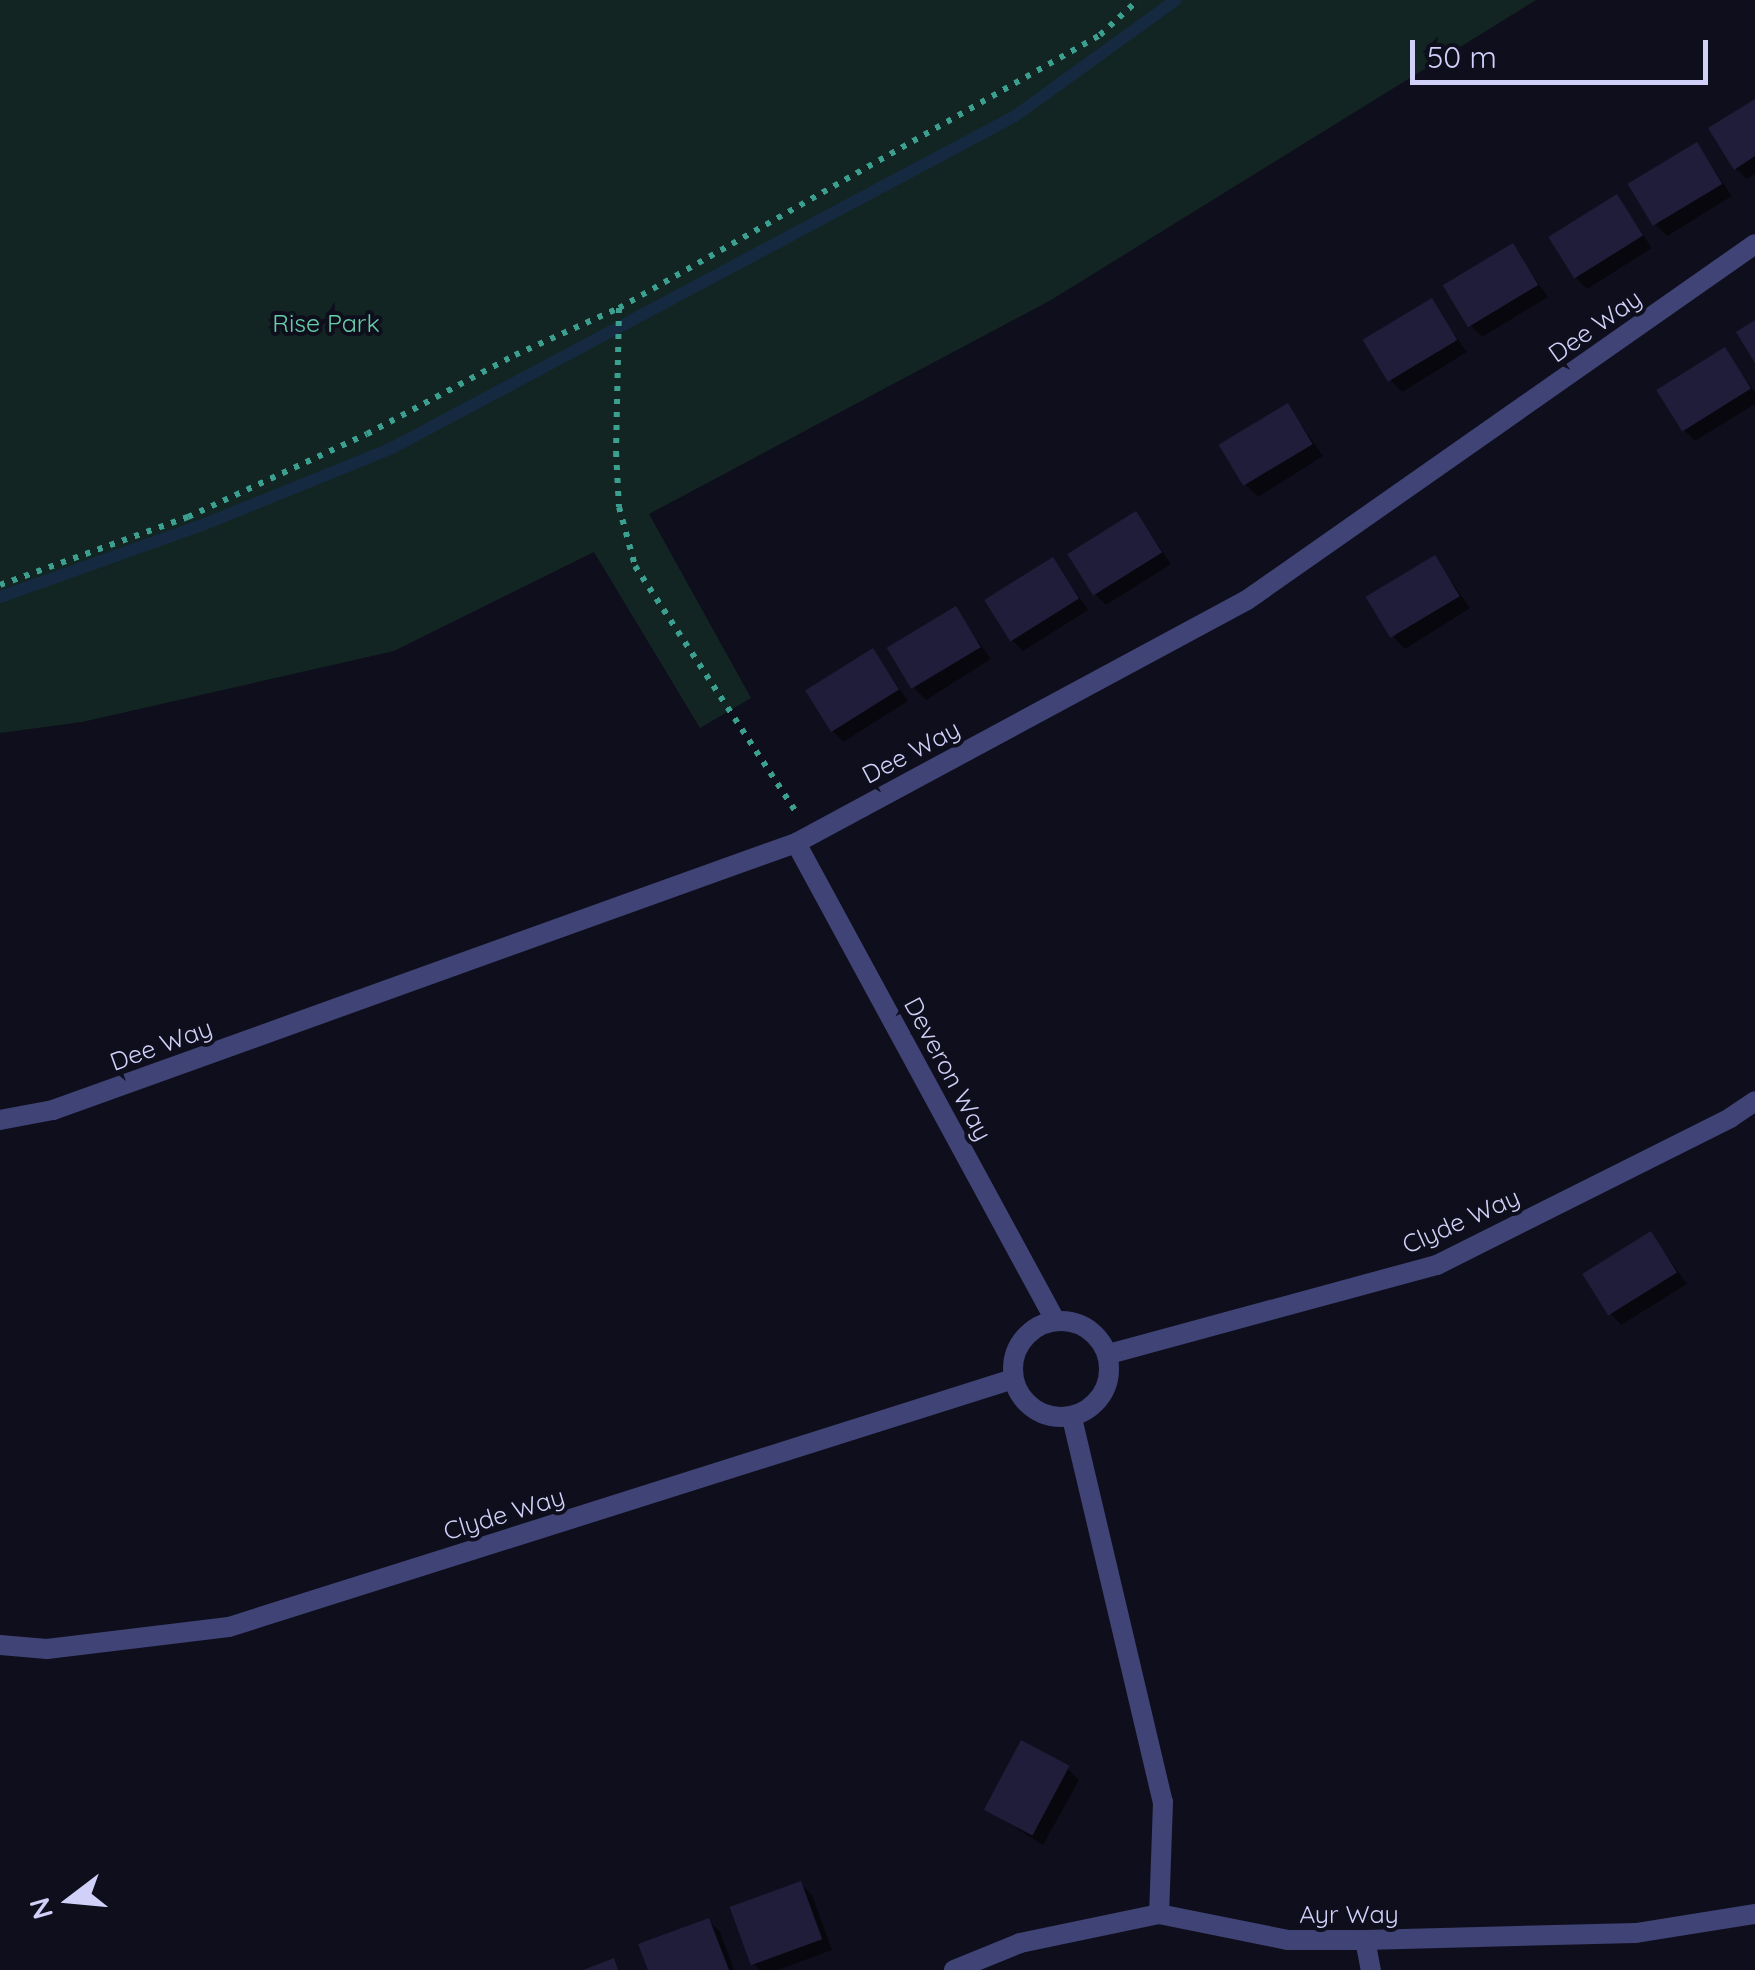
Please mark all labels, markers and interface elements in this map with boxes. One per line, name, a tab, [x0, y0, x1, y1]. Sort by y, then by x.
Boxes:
scale bar	[1415, 20, 1712, 82]
text: 50 m	[1427, 38, 1497, 76]
street label: Dee Way	[1543, 283, 1647, 369]
park label: Rise Park	[272, 308, 380, 338]
street label: Dee Way	[857, 714, 965, 790]
street label: Deveron Way	[898, 992, 998, 1146]
street label: Dee Way	[106, 1013, 216, 1077]
street label: Clyde Way	[1398, 1182, 1524, 1260]
street label: Clyde Way	[440, 1481, 568, 1547]
north arrow	[20, 1850, 120, 1950]
text: N	[21, 1894, 60, 1923]
street label: Ayr Way	[1299, 1899, 1399, 1929]

